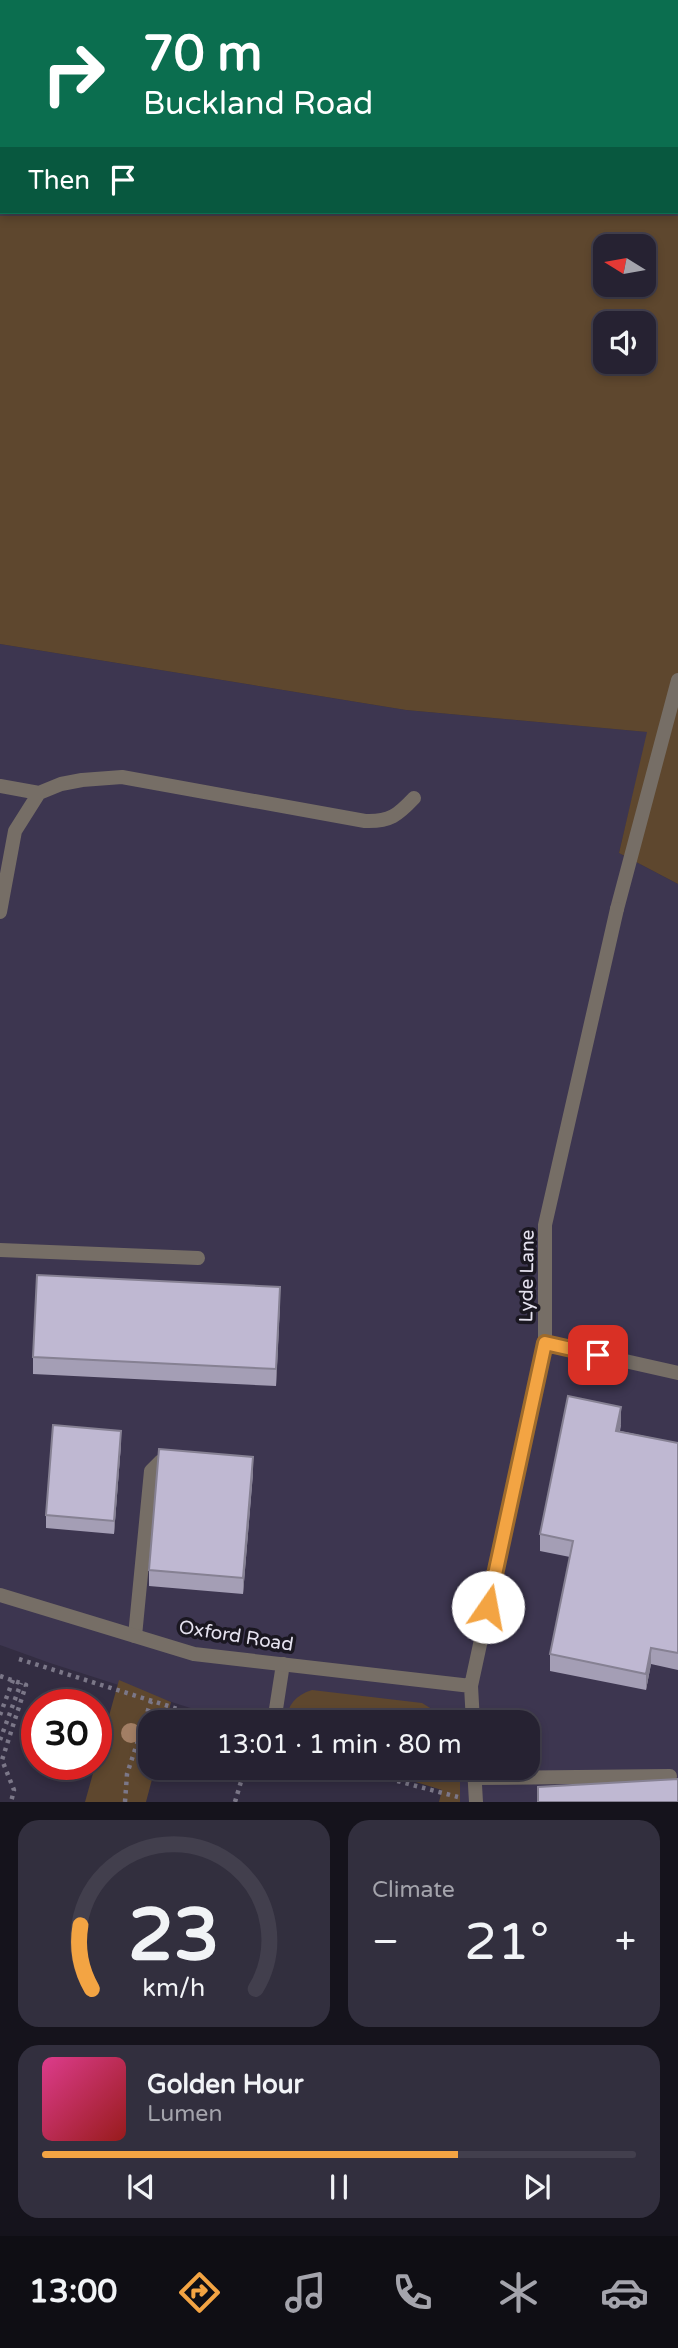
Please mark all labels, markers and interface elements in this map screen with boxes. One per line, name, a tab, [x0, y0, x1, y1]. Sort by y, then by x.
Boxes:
text: 70 m	[143, 25, 262, 84]
icon: right	[28, 28, 119, 119]
text: Buckland Road	[143, 85, 373, 123]
icon: arrive	[104, 161, 142, 199]
text: Then	[28, 165, 90, 196]
north arrow	[593, 234, 656, 298]
map controls	[593, 234, 656, 374]
button: sound	[593, 311, 656, 374]
street label: Lyde Lane	[515, 1229, 539, 1323]
pin	[568, 1325, 628, 1385]
icon: arrive	[579, 1336, 617, 1374]
position arrow	[451, 1570, 525, 1644]
street label: Oxford Road	[177, 1616, 295, 1656]
speed limit sign: 30	[21, 1689, 112, 1780]
text: 13:01 · 1 min · 80 m	[216, 1729, 462, 1760]
text: Climate	[372, 1876, 455, 1904]
text: 23	[128, 1893, 220, 1981]
text: 21°	[464, 1911, 549, 1974]
text: −	[372, 1919, 399, 1965]
text: +	[615, 1919, 636, 1965]
text: km/h	[143, 1973, 205, 2003]
text: Golden Hour	[147, 2069, 304, 2100]
text: Lumen	[147, 2100, 222, 2128]
icon: previous	[122, 2168, 160, 2206]
icon: pause	[320, 2168, 358, 2206]
icon: next	[518, 2168, 556, 2206]
icon: directions	[175, 2268, 224, 2317]
icon: music	[281, 2268, 330, 2317]
icon: phone	[388, 2268, 437, 2317]
icon: climate	[494, 2268, 543, 2317]
icon: car	[600, 2268, 649, 2317]
text: 13:00	[29, 2273, 117, 2311]

